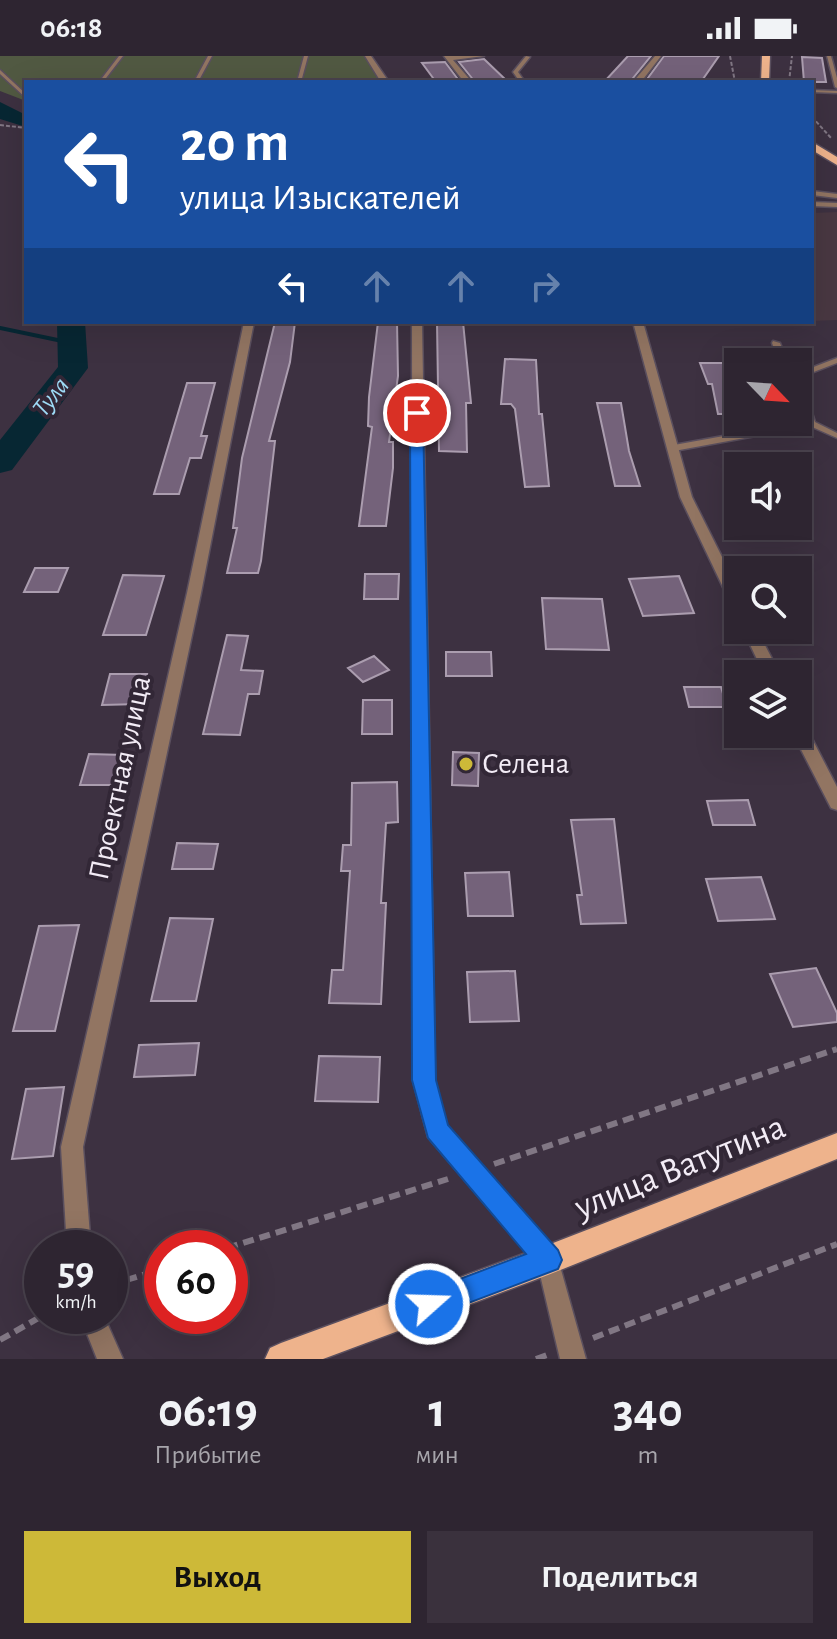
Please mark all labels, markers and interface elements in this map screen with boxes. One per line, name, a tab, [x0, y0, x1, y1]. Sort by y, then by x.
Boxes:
text: 06:18	[40, 13, 103, 43]
icon: left	[48, 112, 152, 216]
text: 20 m	[180, 115, 289, 171]
text: улица Изыскателей	[180, 180, 461, 216]
icon: left	[271, 264, 315, 308]
icon: ahead	[355, 264, 399, 308]
icon: ahead	[439, 264, 483, 308]
icon: right	[523, 264, 567, 308]
north arrow	[724, 348, 812, 436]
map controls	[724, 348, 812, 748]
water label: Тула	[28, 372, 74, 422]
pin	[383, 379, 451, 447]
icon: arrive	[395, 391, 439, 435]
button: sound	[724, 452, 812, 540]
button: search	[724, 556, 812, 644]
button: layers	[724, 660, 812, 748]
street label: Проектная улица	[84, 673, 156, 883]
place label: Селена	[482, 749, 570, 779]
marker: Селена	[457, 755, 475, 773]
street label: улица Ватутина	[569, 1108, 790, 1226]
speed limit sign: 60	[144, 1230, 248, 1334]
text: 59	[58, 1252, 94, 1292]
position arrow	[387, 1262, 471, 1346]
text: km/h	[55, 1292, 97, 1312]
text: 06:19	[158, 1388, 258, 1436]
text: 1	[428, 1388, 446, 1436]
text: 340	[613, 1388, 683, 1436]
text: Прибытие	[154, 1442, 261, 1468]
text: мин	[416, 1442, 459, 1468]
text: m	[637, 1442, 658, 1468]
button: Выход	[24, 1531, 411, 1623]
button: Поделиться	[427, 1531, 813, 1623]

